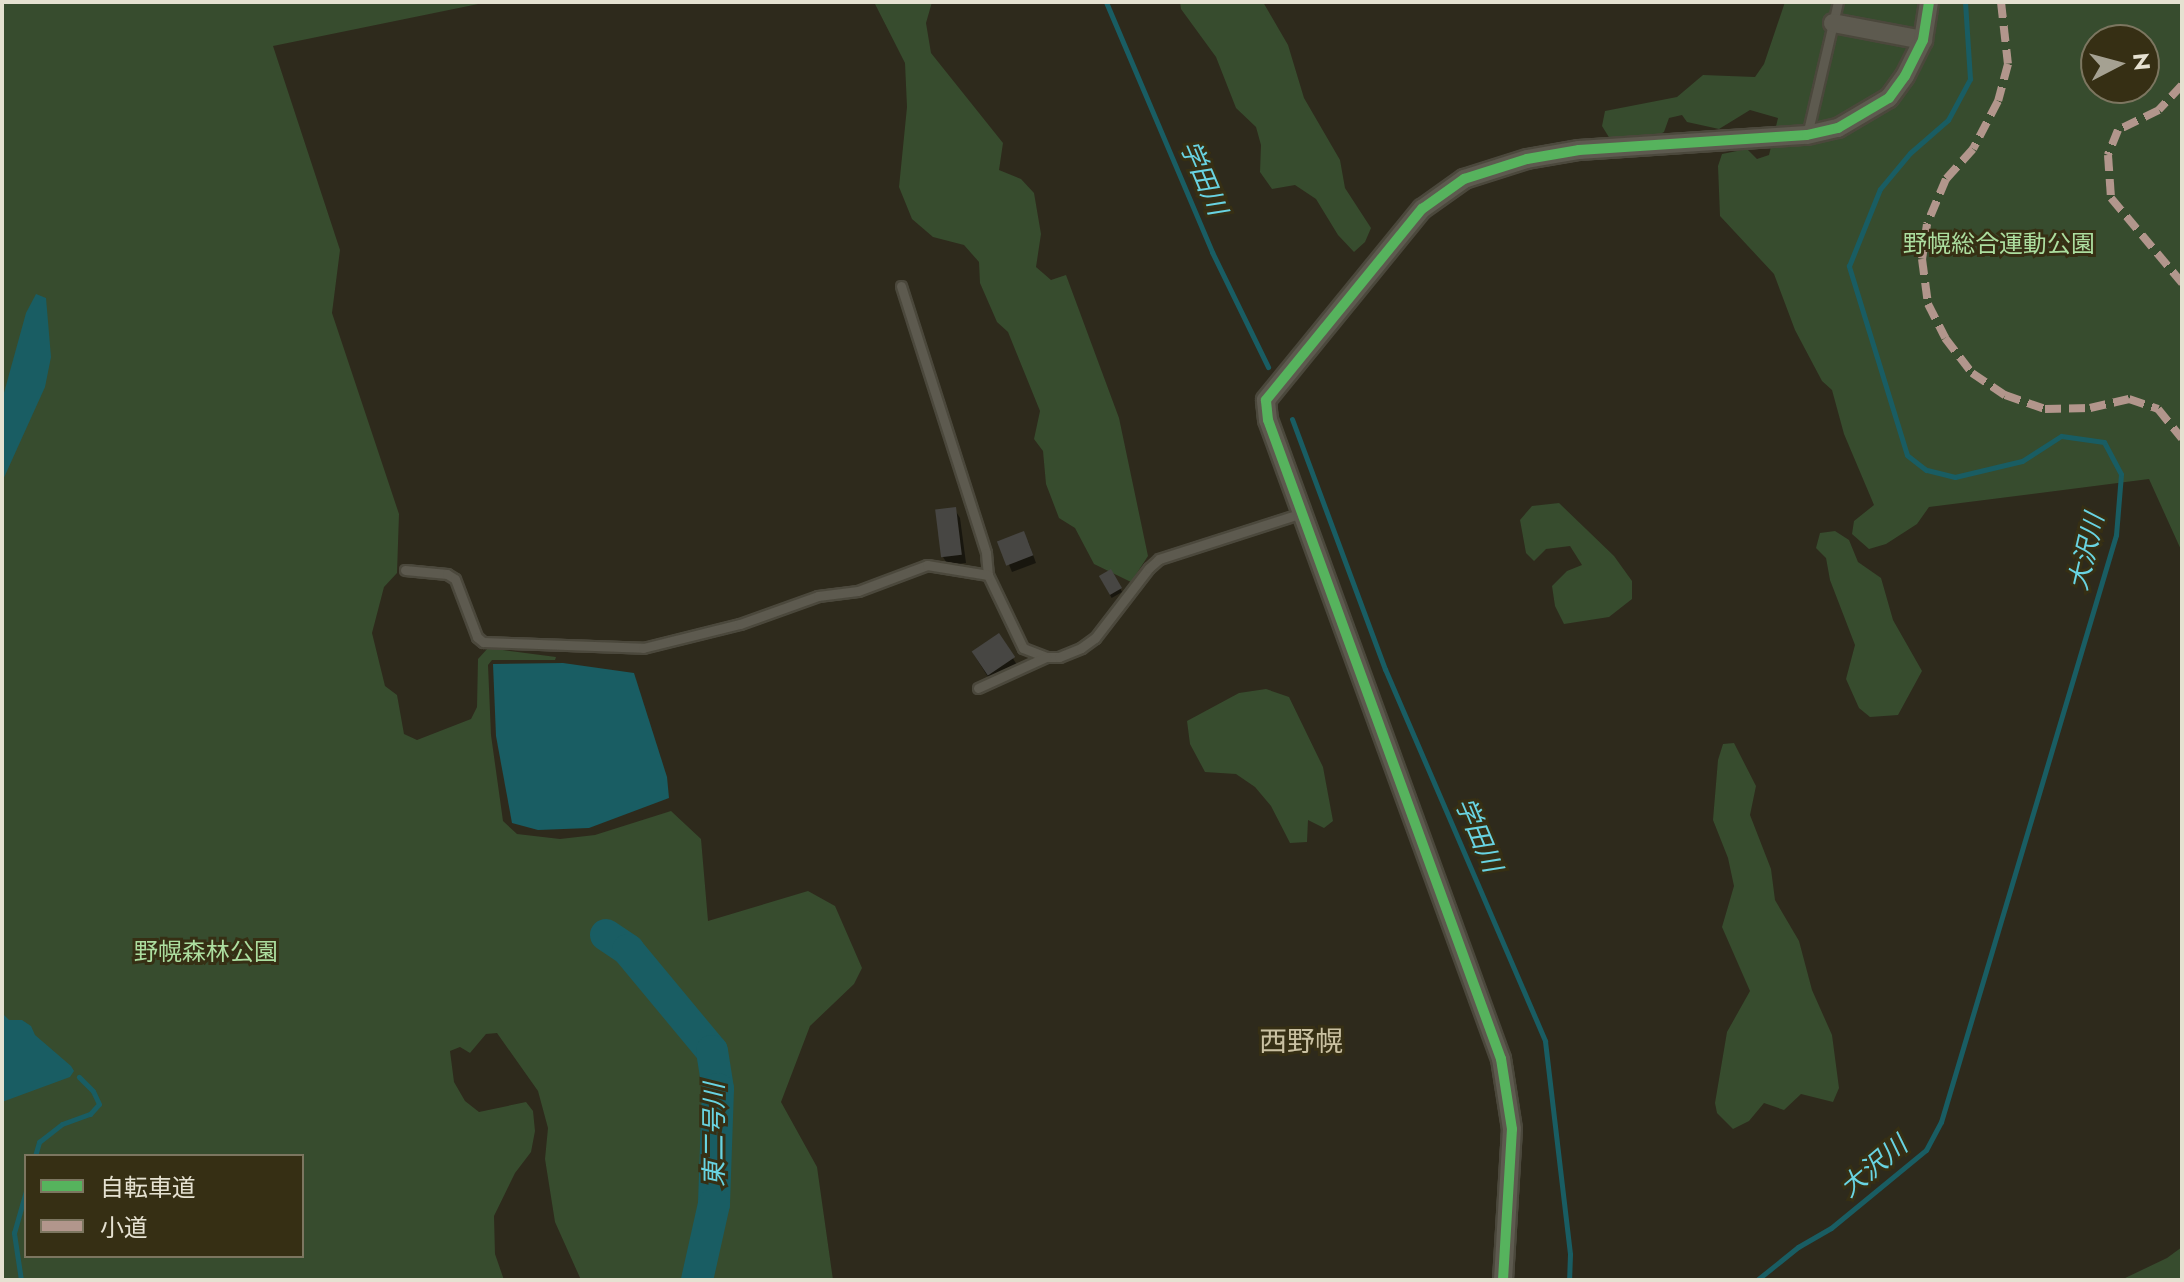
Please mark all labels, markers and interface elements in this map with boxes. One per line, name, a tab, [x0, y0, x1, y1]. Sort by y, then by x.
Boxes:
north arrow	[2080, 24, 2160, 104]
text: N	[2125, 51, 2159, 72]
water label: 学田川	[1173, 136, 1233, 220]
park label: 野幌総合運動公園	[1903, 230, 2095, 258]
water label: 大沢川	[2063, 510, 2111, 594]
water label: 学田川	[1448, 793, 1508, 877]
park label: 野幌森林公園	[134, 938, 278, 966]
district label: 西野幌	[1259, 1025, 1343, 1059]
water label: 東二号川	[699, 1083, 731, 1187]
water label: 大沢川	[1834, 1130, 1914, 1204]
legend	[24, 1154, 304, 1258]
text: 自転車道	[100, 1170, 196, 1205]
text: 小道	[100, 1210, 148, 1245]

